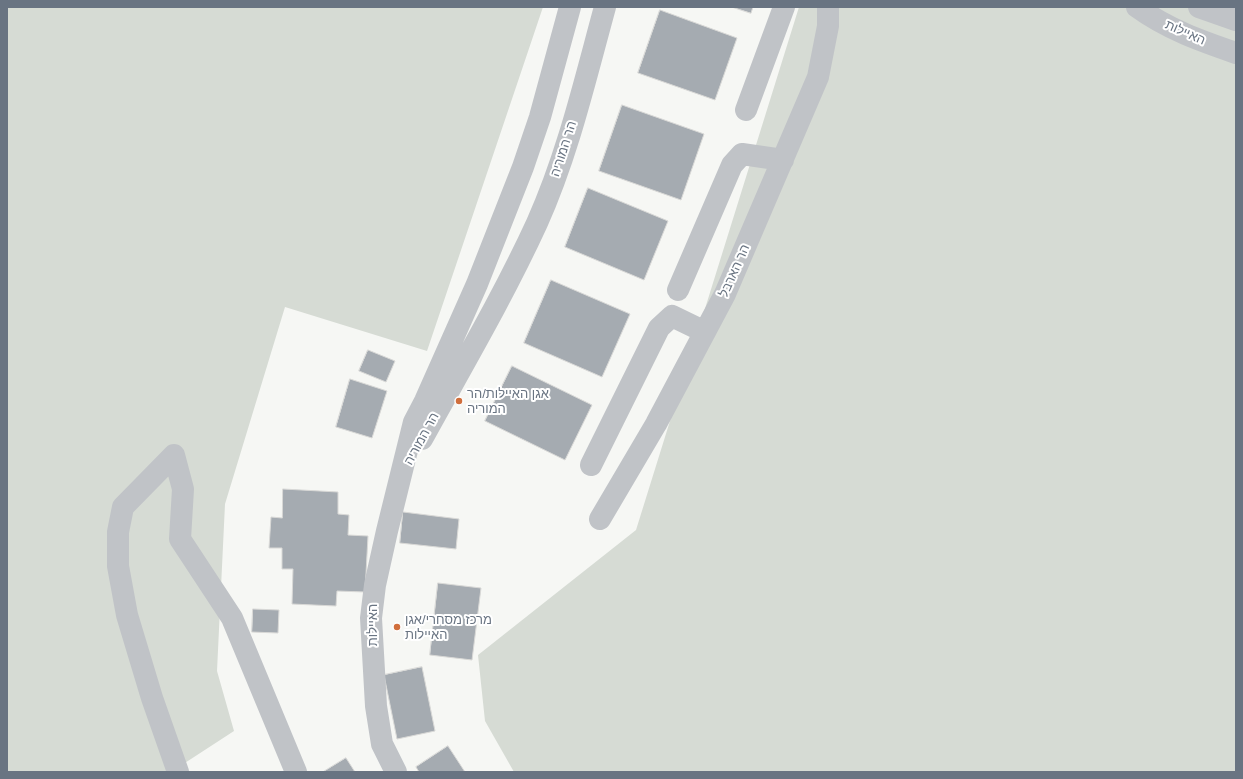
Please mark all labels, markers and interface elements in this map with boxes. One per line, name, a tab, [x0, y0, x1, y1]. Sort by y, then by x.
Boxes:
street label: האיילות	[1162, 17, 1208, 49]
street label: הר המוריה	[548, 119, 580, 179]
street label: הר הארבל	[716, 242, 754, 300]
place label: אגן האיילות/הר המוריה	[467, 386, 549, 417]
marker: אגן האיילות/הר המוריה	[454, 396, 464, 406]
street label: הר המוריה	[401, 410, 443, 468]
street label: האיילות	[365, 604, 381, 646]
place label: מרכז מסחרי/אגן האיילות	[405, 612, 492, 643]
marker: מרכז מסחרי/אגן האיילות	[392, 622, 402, 632]

